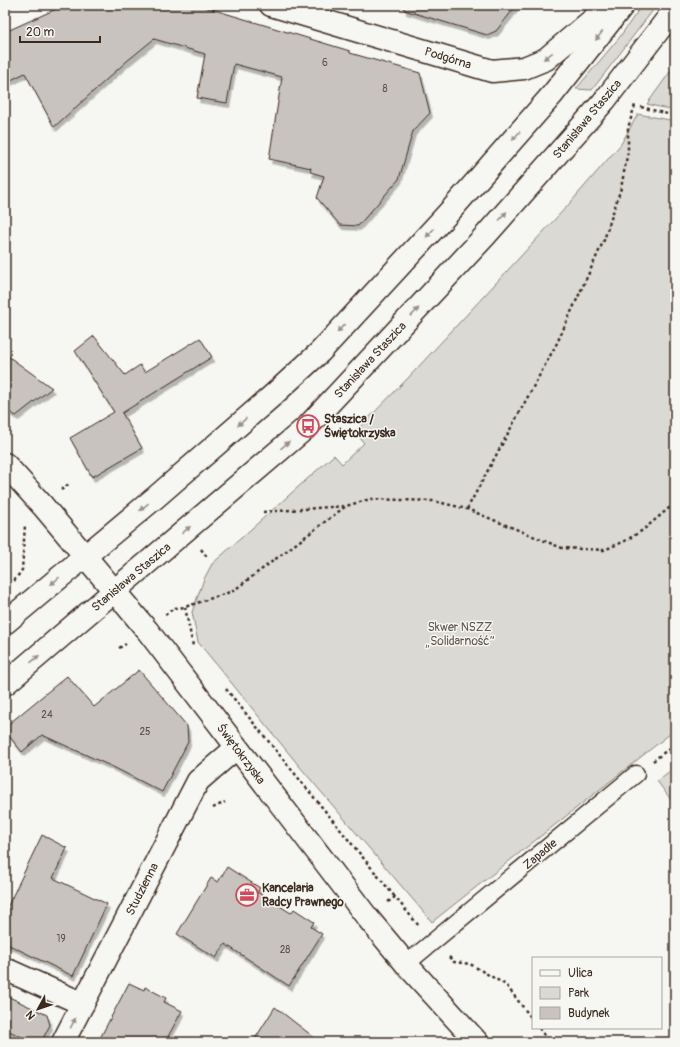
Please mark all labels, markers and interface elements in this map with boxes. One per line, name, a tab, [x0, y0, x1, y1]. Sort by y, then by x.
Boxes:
scale bar	[20, 18, 100, 44]
text: 20 m	[26, 25, 55, 40]
one-way arrow	[594, 30, 603, 41]
street label: Podgórna	[423, 44, 473, 73]
one-way arrow	[542, 52, 553, 61]
house number: 6	[322, 57, 328, 69]
street label: Stanisława Staszica	[550, 76, 625, 162]
house number: 8	[382, 83, 388, 95]
one-way arrow	[512, 131, 521, 141]
one-way arrow	[498, 211, 507, 222]
one-way arrow	[425, 228, 435, 238]
one-way arrow	[410, 307, 420, 317]
street label: Stanisława Staszica	[331, 319, 410, 402]
one-way arrow	[337, 323, 346, 334]
place label: Staszica / Świętokrzyska	[324, 412, 396, 441]
bus stop icon: Staszica / Świętokrzyska	[295, 413, 321, 439]
one-way arrow	[237, 417, 248, 426]
one-way arrow	[280, 441, 291, 450]
one-way arrow	[138, 502, 149, 511]
one-way arrow	[181, 525, 192, 534]
street label: Stanisława Staszica	[89, 540, 174, 615]
one-way arrow	[50, 576, 60, 585]
park label: Skwer NSZZ „Solidarność”	[425, 620, 495, 649]
one-way arrow	[29, 654, 40, 663]
house number: 24	[41, 709, 53, 721]
street label: Świętokrzyska	[213, 721, 269, 788]
house number: 25	[139, 726, 151, 738]
street label: Zapadłe	[520, 836, 560, 873]
street label: Studzienna	[123, 860, 162, 918]
place label: Kancelaria Radcy Prawnego	[262, 881, 344, 910]
office icon: Kancelaria Radcy Prawnego	[234, 882, 260, 908]
house number: 19	[56, 933, 66, 945]
house number: 28	[280, 944, 290, 956]
legend	[532, 957, 662, 1029]
text: Ulica	[568, 966, 593, 981]
text: Park	[568, 986, 589, 1001]
north arrow	[18, 989, 58, 1029]
text: Budynek	[568, 1006, 610, 1021]
text: N	[23, 1008, 38, 1022]
one-way arrow	[70, 1017, 76, 1029]

